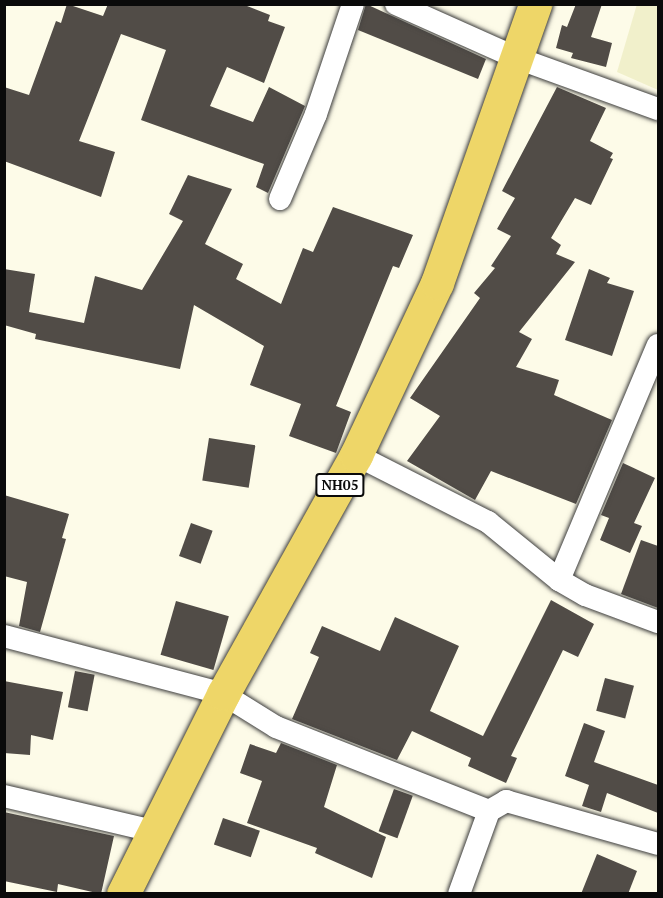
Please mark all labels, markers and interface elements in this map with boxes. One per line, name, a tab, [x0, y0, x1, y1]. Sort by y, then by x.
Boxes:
road number: NH05	[314, 474, 366, 496]

